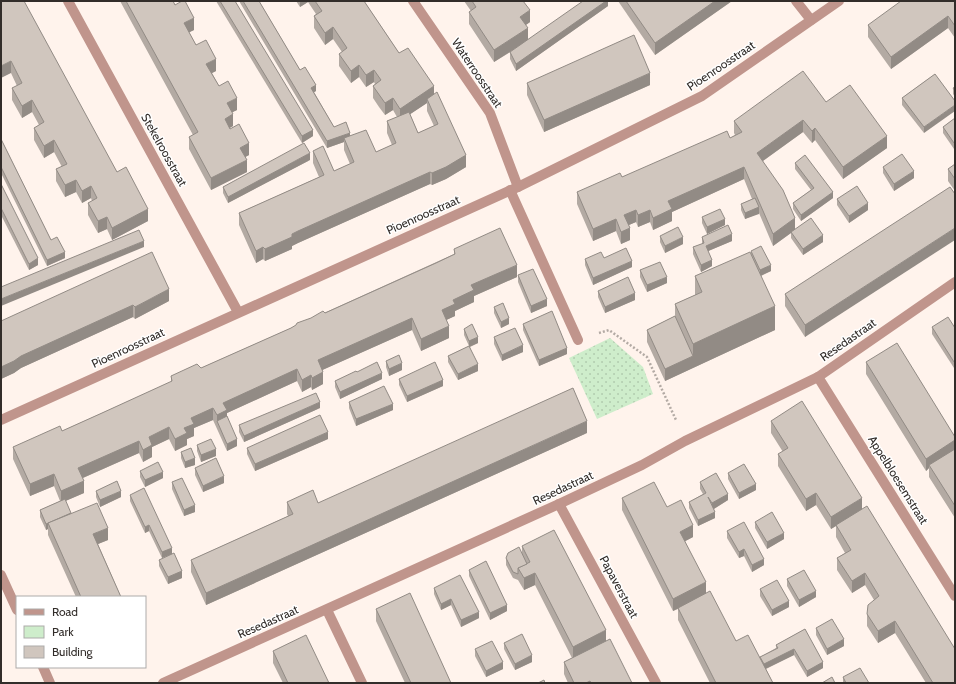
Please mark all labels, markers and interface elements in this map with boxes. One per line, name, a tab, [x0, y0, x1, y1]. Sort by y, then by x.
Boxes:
street label: Waterroosstraat	[449, 35, 506, 110]
street label: Pioenroosstraat	[684, 37, 758, 94]
street label: Stekelroosstraat	[138, 111, 191, 189]
street label: Pioenroosstraat	[384, 192, 462, 237]
street label: Resedastraat	[817, 315, 879, 364]
street label: Pioenroosstraat	[89, 324, 167, 371]
street label: Appelbloesemstraat	[865, 433, 932, 527]
street label: Resedastraat	[530, 467, 595, 508]
street label: Papaverstraat	[597, 553, 642, 621]
legend	[16, 596, 146, 668]
street label: Resedastraat	[235, 602, 300, 642]
text: Road	[52, 604, 78, 619]
text: Park	[52, 624, 74, 639]
text: Building	[52, 644, 94, 659]

